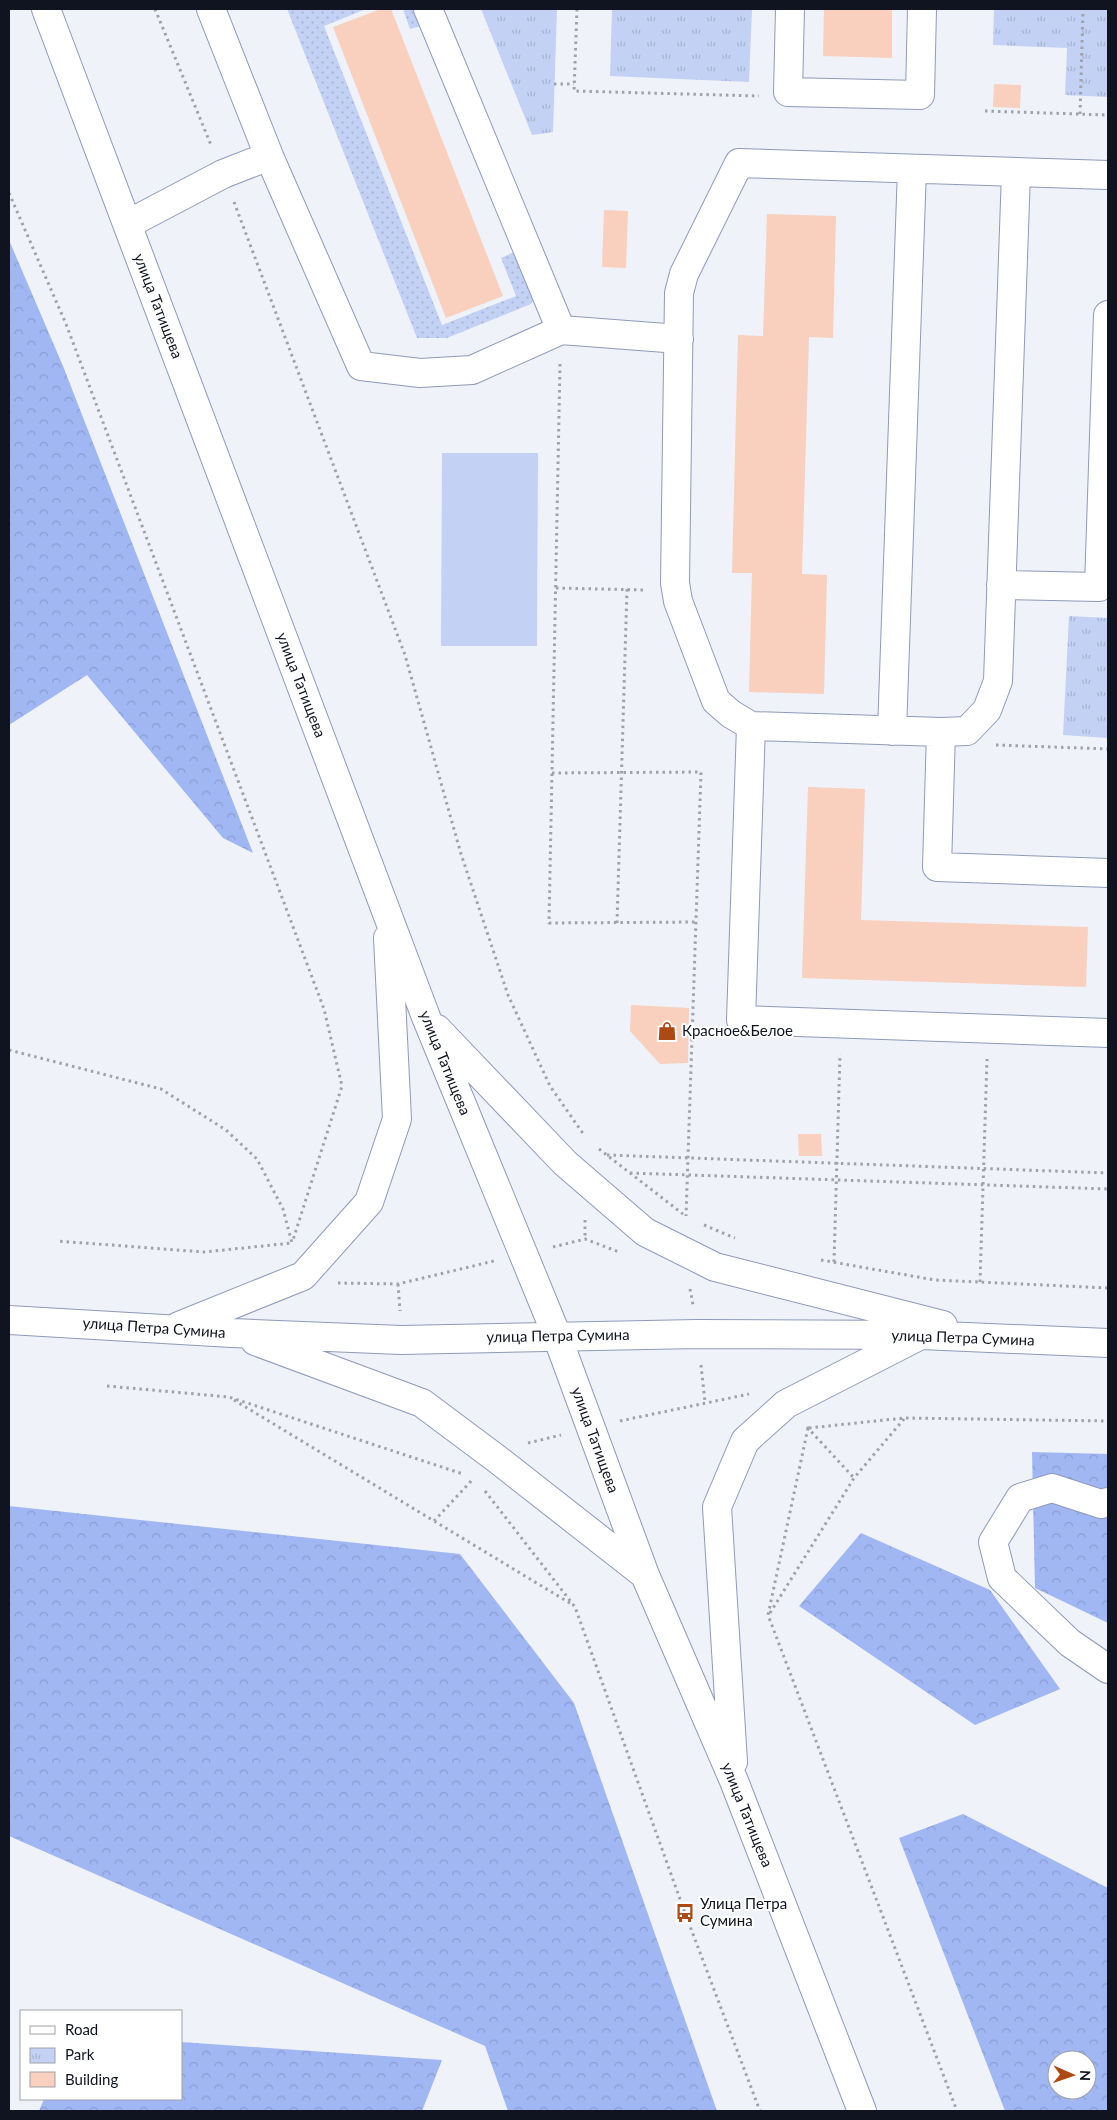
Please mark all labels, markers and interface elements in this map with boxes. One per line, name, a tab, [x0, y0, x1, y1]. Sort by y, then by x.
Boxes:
street label: улица Татищева	[131, 251, 187, 361]
street label: улица Татищева	[274, 630, 330, 740]
street label: улица Татищева	[417, 1008, 475, 1118]
shop icon: Красное&Белое	[656, 1020, 678, 1042]
place label: Красное&Белое	[682, 1021, 793, 1039]
street label: улица Петра Сумина	[82, 1313, 226, 1341]
street label: улица Петра Сумина	[486, 1325, 630, 1345]
street label: улица Петра Сумина	[891, 1326, 1035, 1348]
street label: улица Татищева	[568, 1384, 623, 1495]
street label: улица Татищева	[719, 1760, 777, 1870]
place label: Улица Петра Сумина	[700, 1894, 787, 1929]
bus stop icon: Улица Петра Сумина	[674, 1902, 696, 1924]
legend	[20, 2010, 182, 2100]
text: Road	[65, 2020, 98, 2038]
text: Park	[65, 2045, 95, 2063]
north arrow	[1047, 2050, 1097, 2100]
text: Building	[65, 2070, 118, 2088]
text: N	[1077, 2070, 1094, 2081]

